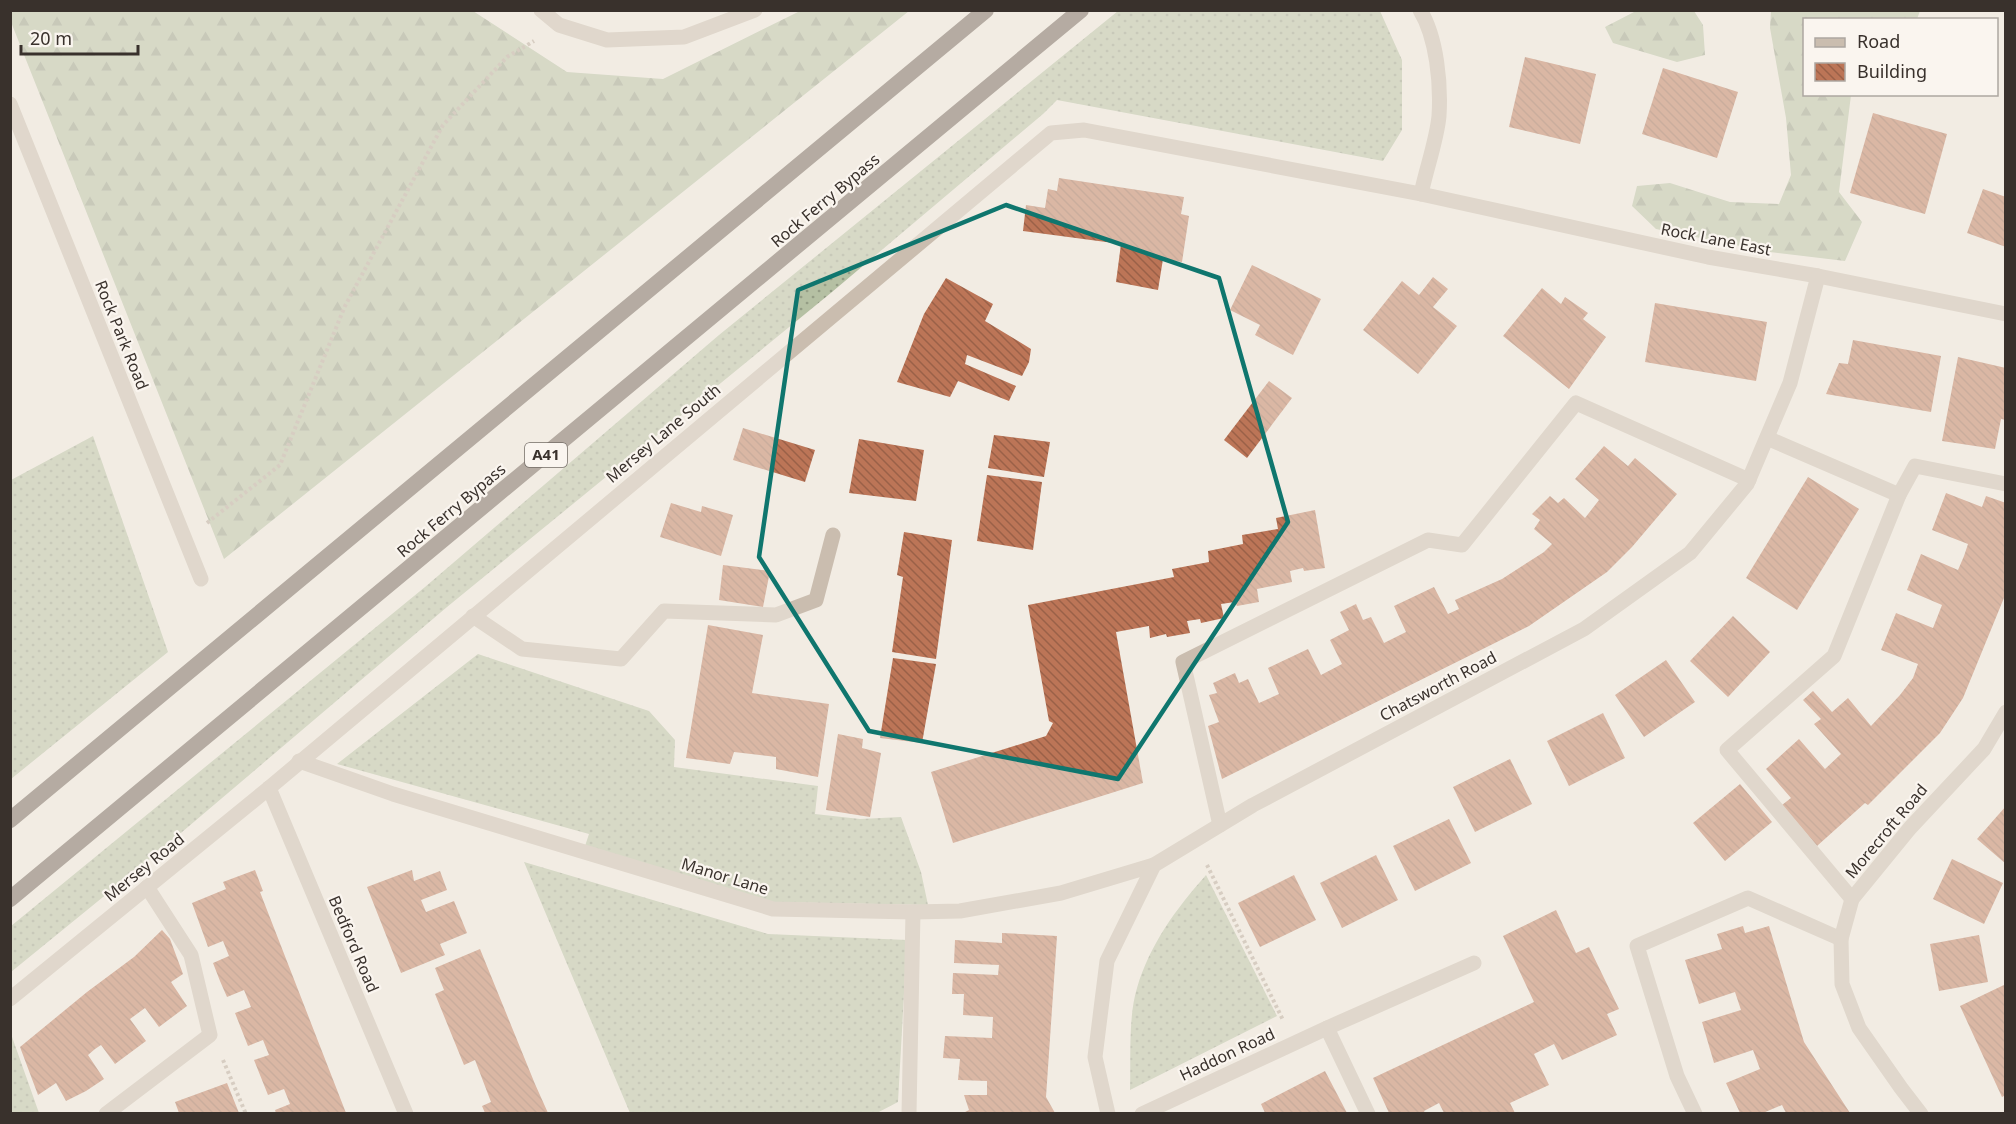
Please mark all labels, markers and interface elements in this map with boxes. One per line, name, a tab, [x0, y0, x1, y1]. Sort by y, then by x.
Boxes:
scale bar	[21, 18, 138, 56]
legend	[1803, 18, 1998, 96]
text: 20 m	[30, 26, 72, 50]
text: Road	[1857, 29, 1900, 53]
text: Building	[1857, 59, 1927, 83]
street label: Rock Ferry Bypass	[766, 148, 884, 252]
street label: Rock Lane East	[1659, 218, 1773, 261]
street label: Rock Park Road	[90, 277, 154, 393]
street label: Mersey Lane South	[601, 379, 725, 487]
road number: A41	[525, 443, 567, 467]
street label: Rock Ferry Bypass	[392, 458, 510, 562]
street label: Chatsworth Road	[1376, 646, 1500, 726]
street label: Morecroft Road	[1840, 779, 1932, 883]
street label: Mersey Road	[99, 828, 189, 906]
street label: Manor Lane	[679, 852, 771, 900]
street label: Bedford Road	[324, 892, 384, 996]
street label: Haddon Road	[1176, 1022, 1278, 1086]

